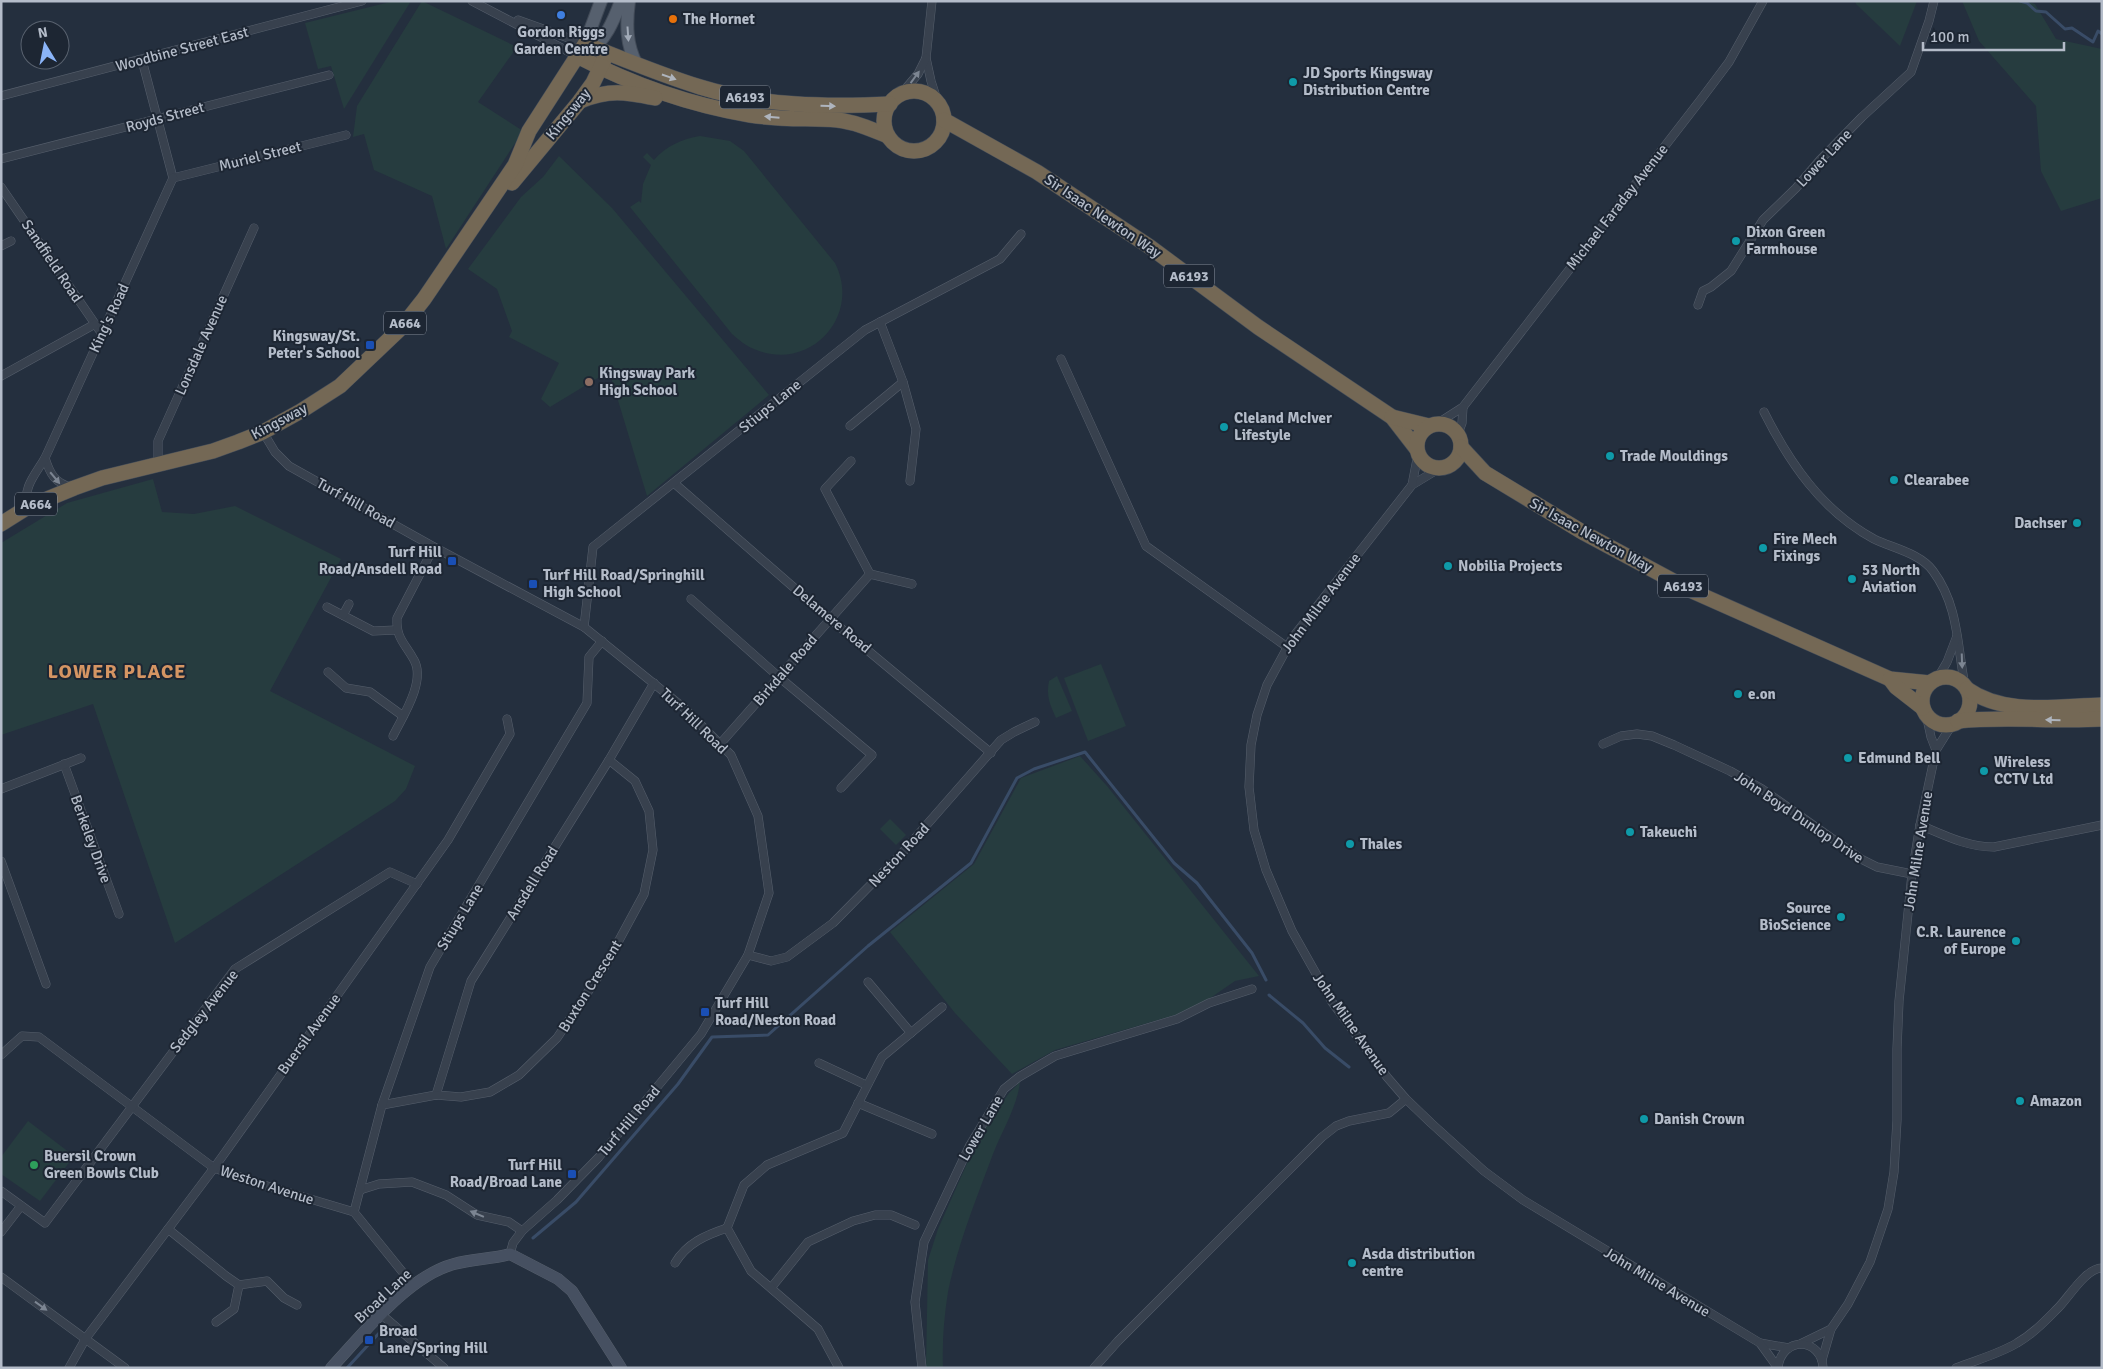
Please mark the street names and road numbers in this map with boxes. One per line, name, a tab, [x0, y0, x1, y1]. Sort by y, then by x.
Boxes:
street label: Woodbine Street East	[114, 23, 250, 75]
street label: Kingsway	[542, 85, 594, 143]
road number: A6193	[720, 85, 770, 108]
street label: Royds Street	[124, 98, 206, 136]
street label: Lower Lane	[1793, 125, 1855, 191]
street label: Muriel Street	[217, 137, 303, 175]
street label: Michael Faraday Avenue	[1562, 141, 1672, 273]
street label: Sir Isaac Newton Way	[1041, 170, 1165, 262]
street label: Sandfield Road	[18, 216, 86, 306]
road number: A6193	[1164, 264, 1214, 288]
street label: King's Road	[85, 281, 133, 355]
street label: Lonsdale Avenue	[171, 292, 231, 398]
road number: A664	[384, 312, 426, 334]
street label: Stiups Lane	[735, 375, 805, 437]
street label: Kingsway	[248, 399, 310, 443]
street label: Turf Hill Road	[314, 474, 398, 532]
road number: A664	[15, 492, 57, 516]
street label: Sir Isaac Newton Way	[1527, 494, 1655, 576]
street label: John Milne Avenue	[1278, 549, 1364, 657]
road number: A6193	[1658, 574, 1708, 598]
street label: Delamere Road	[789, 581, 875, 657]
street label: Birkdale Road	[749, 631, 821, 709]
street label: Turf Hill Road	[657, 684, 732, 758]
street label: John Boyd Dunlop Drive	[1731, 767, 1867, 867]
street label: John Milne Avenue	[1900, 790, 1936, 912]
street label: Berkeley Drive	[67, 793, 115, 885]
street label: Neston Road	[865, 819, 933, 891]
street label: Ansdell Road	[502, 843, 562, 923]
street label: Stiups Lane	[433, 880, 487, 954]
street label: Buxton Crescent	[555, 937, 625, 1035]
street label: Sedgley Avenue	[166, 966, 242, 1056]
street label: John Milne Avenue	[1309, 969, 1393, 1079]
street label: Buersil Avenue	[274, 990, 344, 1078]
street label: Turf Hill Road	[594, 1082, 664, 1160]
street label: Lower Lane	[955, 1092, 1007, 1164]
street label: Weston Avenue	[218, 1161, 316, 1209]
street label: John Milne Avenue	[1601, 1243, 1713, 1321]
street label: Broad Lane	[351, 1265, 415, 1327]

